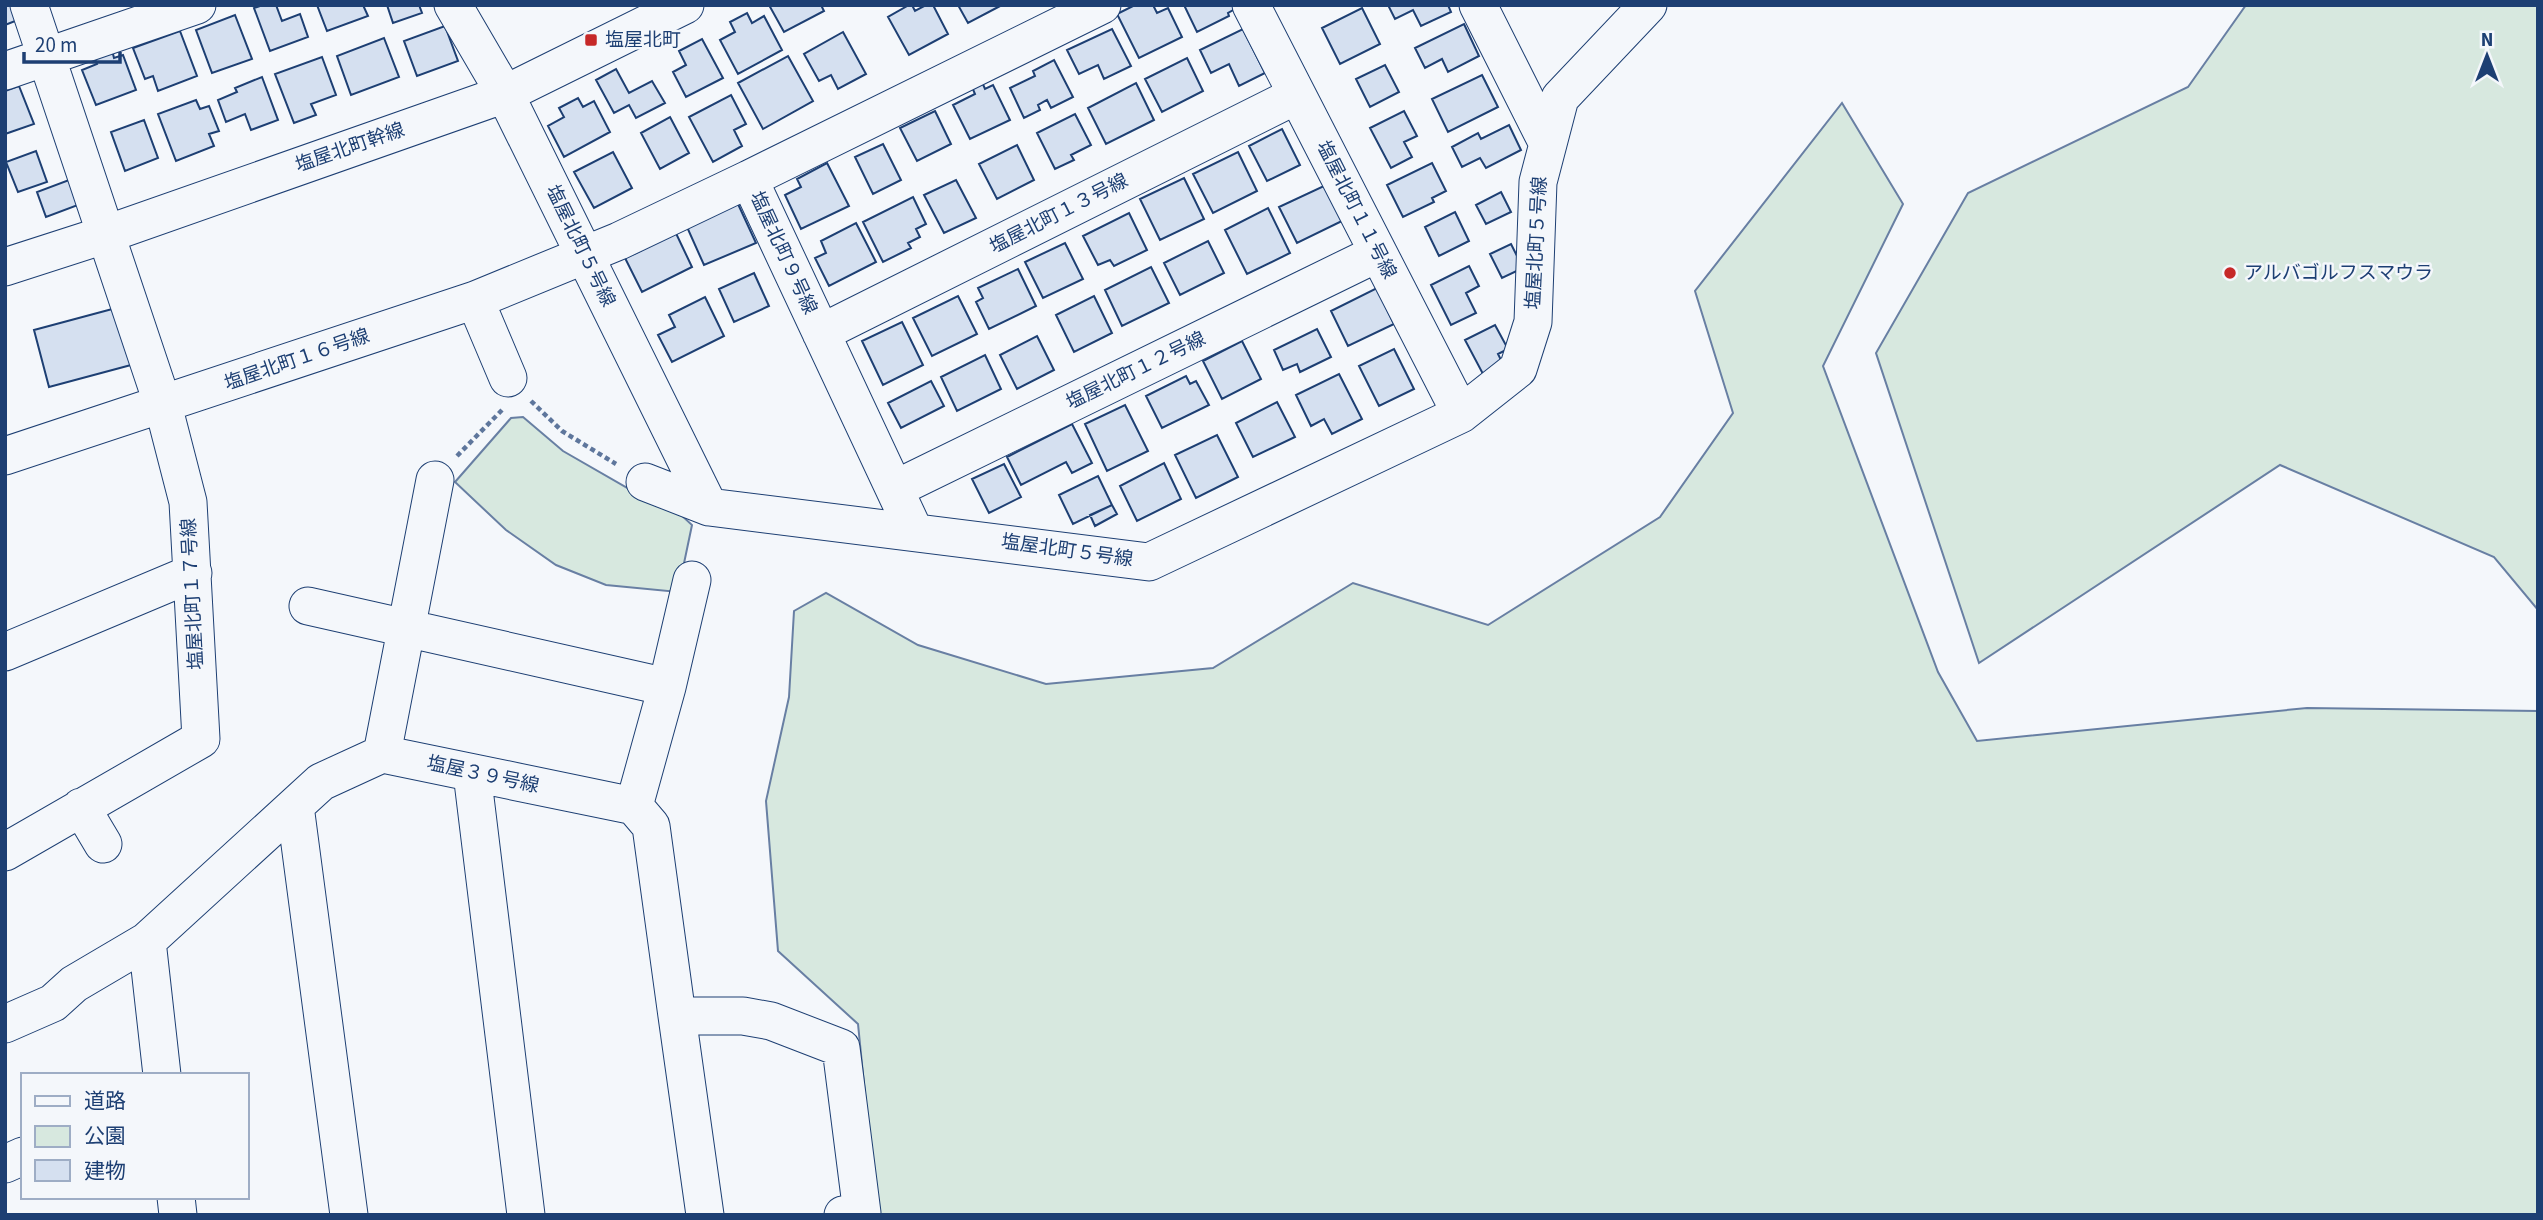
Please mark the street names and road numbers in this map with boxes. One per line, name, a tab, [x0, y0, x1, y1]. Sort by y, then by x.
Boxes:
street label: 塩屋北町幹線	[292, 117, 408, 179]
street label: 塩屋北町１１号線	[1309, 136, 1403, 284]
street label: 塩屋北町１３号線	[985, 167, 1133, 261]
street label: 塩屋北町５号線	[1520, 176, 1554, 310]
street label: 塩屋北町５号線	[539, 180, 621, 312]
street label: 塩屋北町９号線	[743, 187, 823, 319]
street label: 塩屋北町１６号線	[221, 322, 373, 398]
street label: 塩屋北町１２号線	[1062, 326, 1210, 416]
street label: 塩屋北町１７号線	[176, 517, 210, 671]
street label: 塩屋北町５号線	[999, 528, 1135, 574]
street label: 塩屋３９号線	[424, 750, 542, 800]

